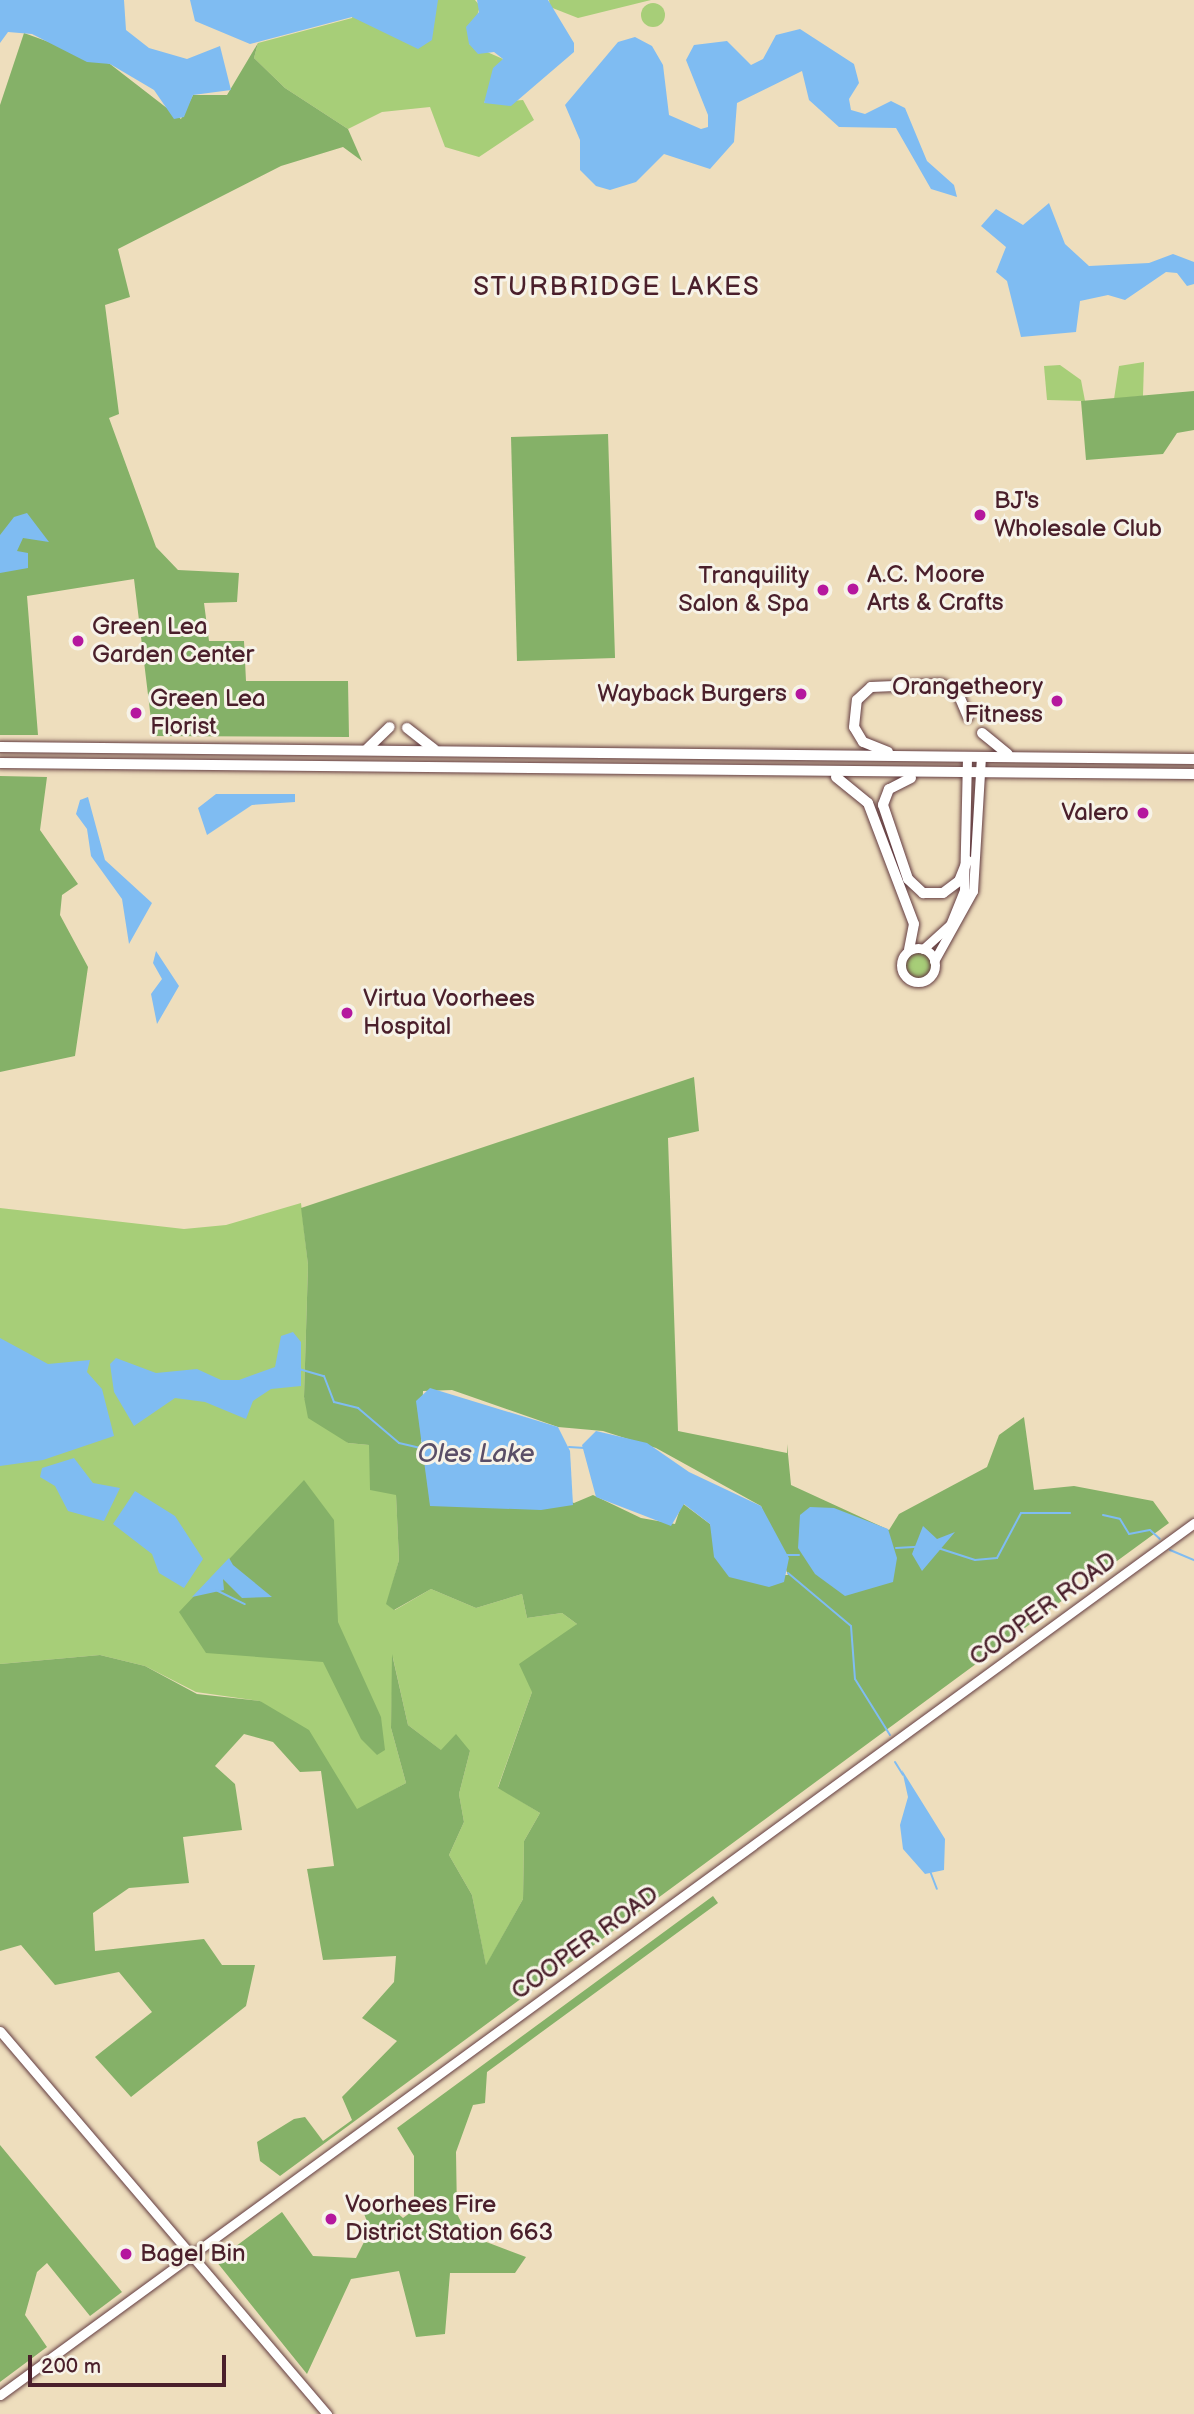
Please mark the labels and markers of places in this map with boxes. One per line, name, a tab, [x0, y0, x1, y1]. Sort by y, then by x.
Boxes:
place label: BJ's Wholesale Club	[994, 487, 1162, 543]
marker: BJ's Wholesale Club	[972, 507, 988, 523]
place label: A.C. Moore Arts & Crafts	[867, 561, 1004, 617]
place label: Tranquility Salon & Spa	[678, 562, 809, 618]
marker: A.C. Moore Arts & Crafts	[845, 581, 861, 597]
marker: Tranquility Salon & Spa	[815, 582, 831, 598]
place label: Green Lea Garden Center	[92, 613, 254, 669]
marker: Green Lea Garden Center	[70, 633, 86, 649]
place label: Orangetheory Fitness	[892, 673, 1043, 729]
place label: Wayback Burgers	[597, 680, 787, 708]
place label: Green Lea Florist	[150, 685, 266, 741]
marker: Wayback Burgers	[793, 686, 809, 702]
marker: Orangetheory Fitness	[1049, 693, 1065, 709]
marker: Green Lea Florist	[128, 705, 144, 721]
place label: Valero	[1061, 799, 1129, 827]
marker: Valero	[1135, 805, 1151, 821]
place label: Virtua Voorhees Hospital	[363, 985, 536, 1041]
marker: Virtua Voorhees Hospital	[337, 1003, 357, 1023]
place label: Voorhees Fire District Station 663	[345, 2191, 554, 2247]
marker: Voorhees Fire District Station 663	[323, 2211, 339, 2227]
place label: Bagel Bin	[140, 2240, 246, 2268]
marker: Bagel Bin	[118, 2246, 134, 2262]

